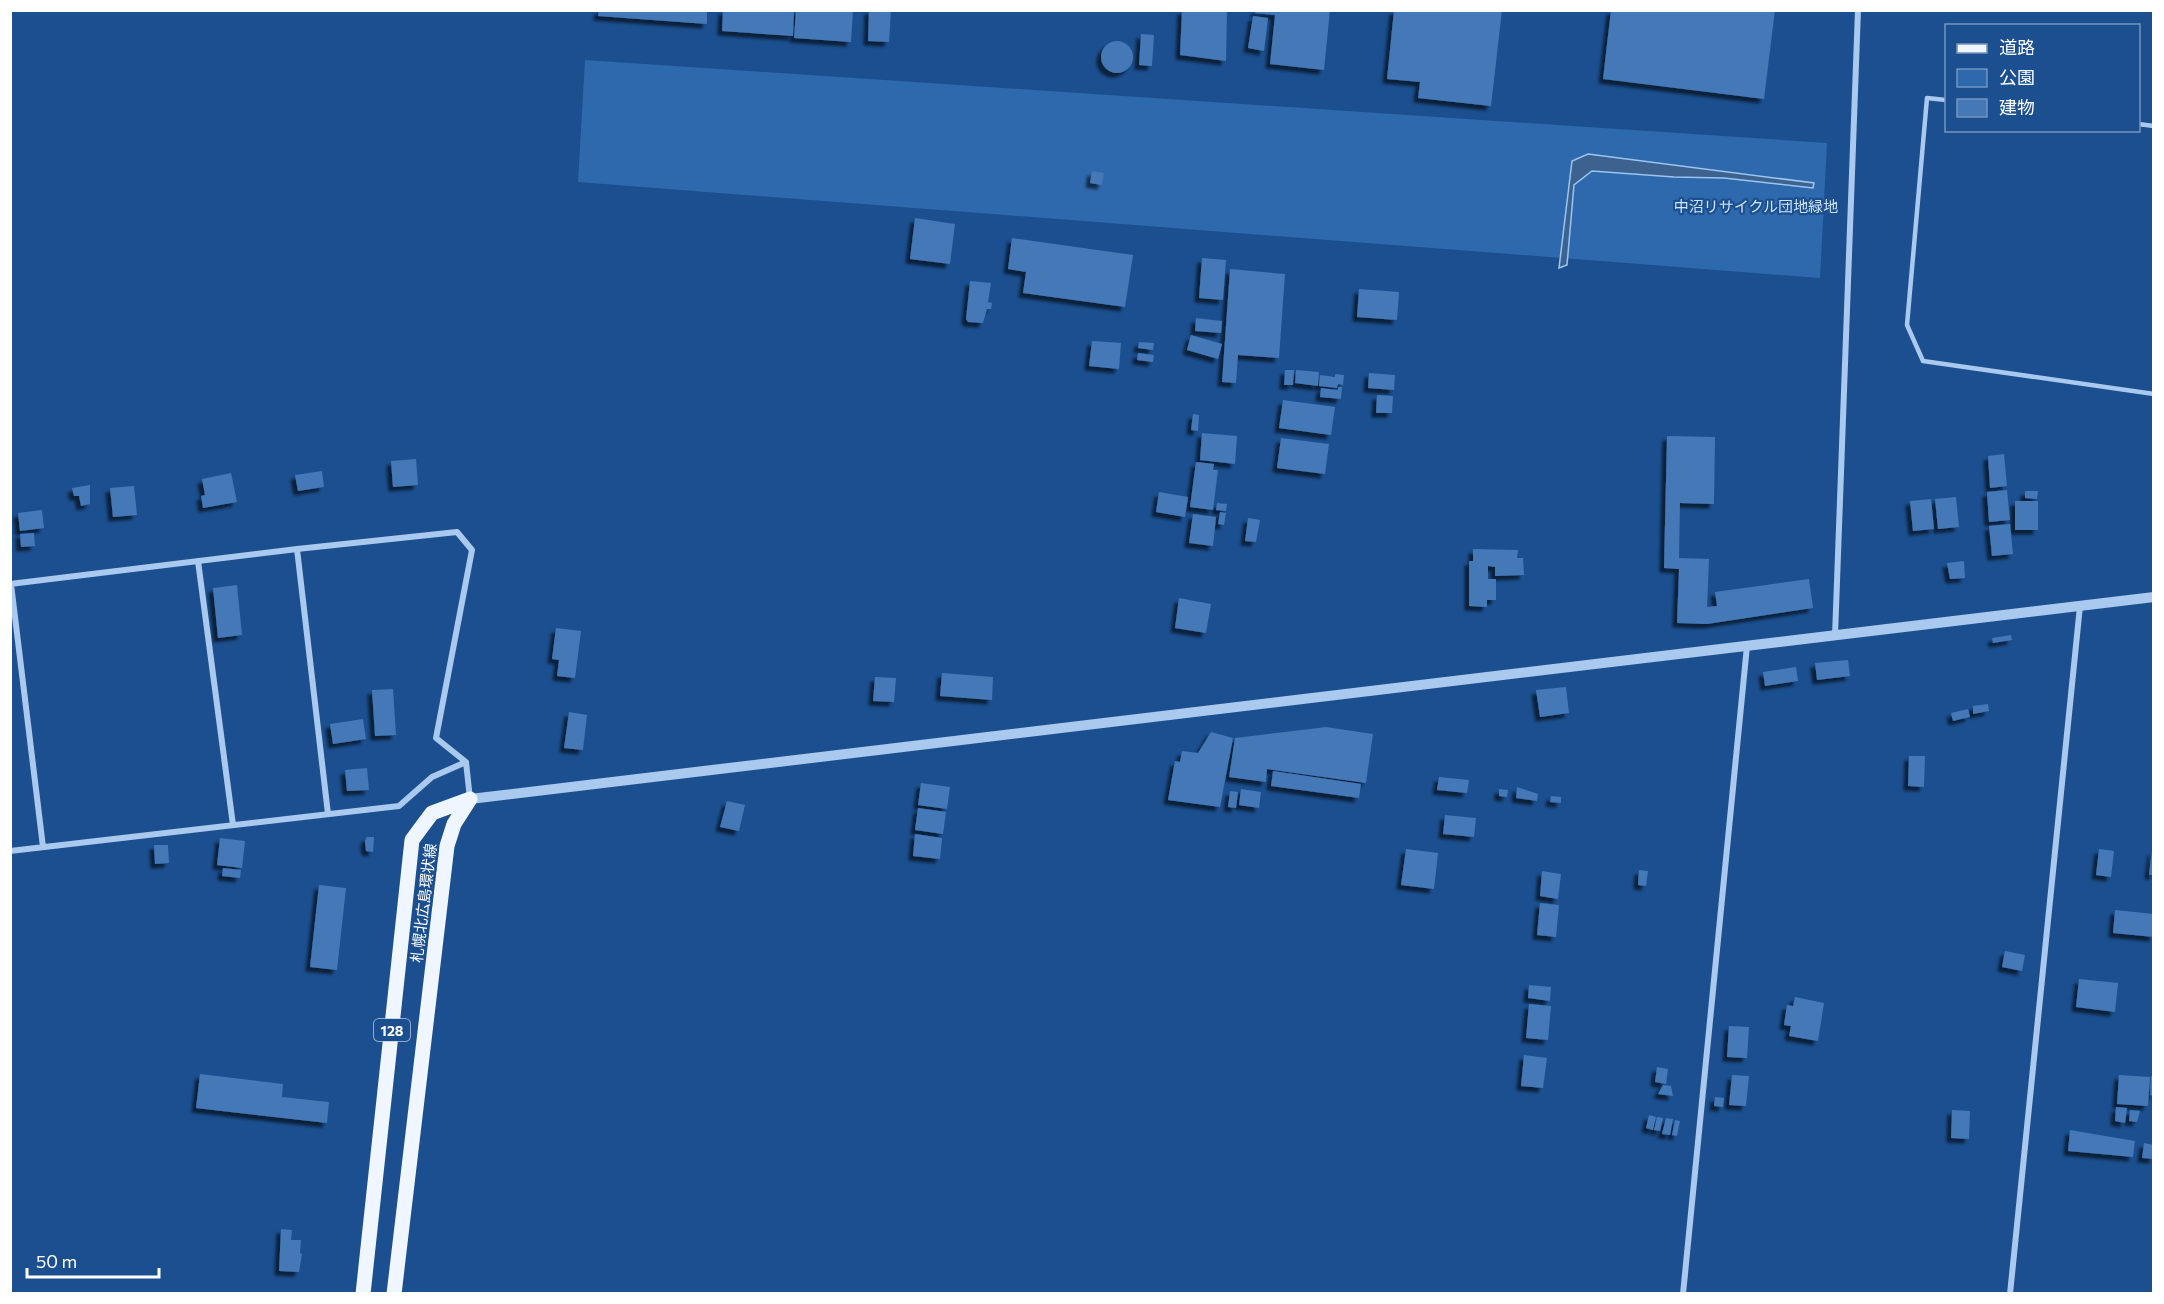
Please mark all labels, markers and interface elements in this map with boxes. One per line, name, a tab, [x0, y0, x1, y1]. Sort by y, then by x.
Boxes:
legend	[1945, 24, 2140, 132]
text: 道路	[1999, 36, 2035, 58]
text: 公園	[1999, 66, 2035, 88]
text: 建物	[1999, 96, 2035, 118]
park label: 中沼リサイクル団地緑地	[1674, 197, 1838, 215]
street label: 札幌北広島環状線	[407, 842, 439, 964]
road number: 128	[374, 1019, 410, 1041]
scale bar	[27, 1241, 159, 1279]
text: 50 m	[36, 1250, 77, 1272]

